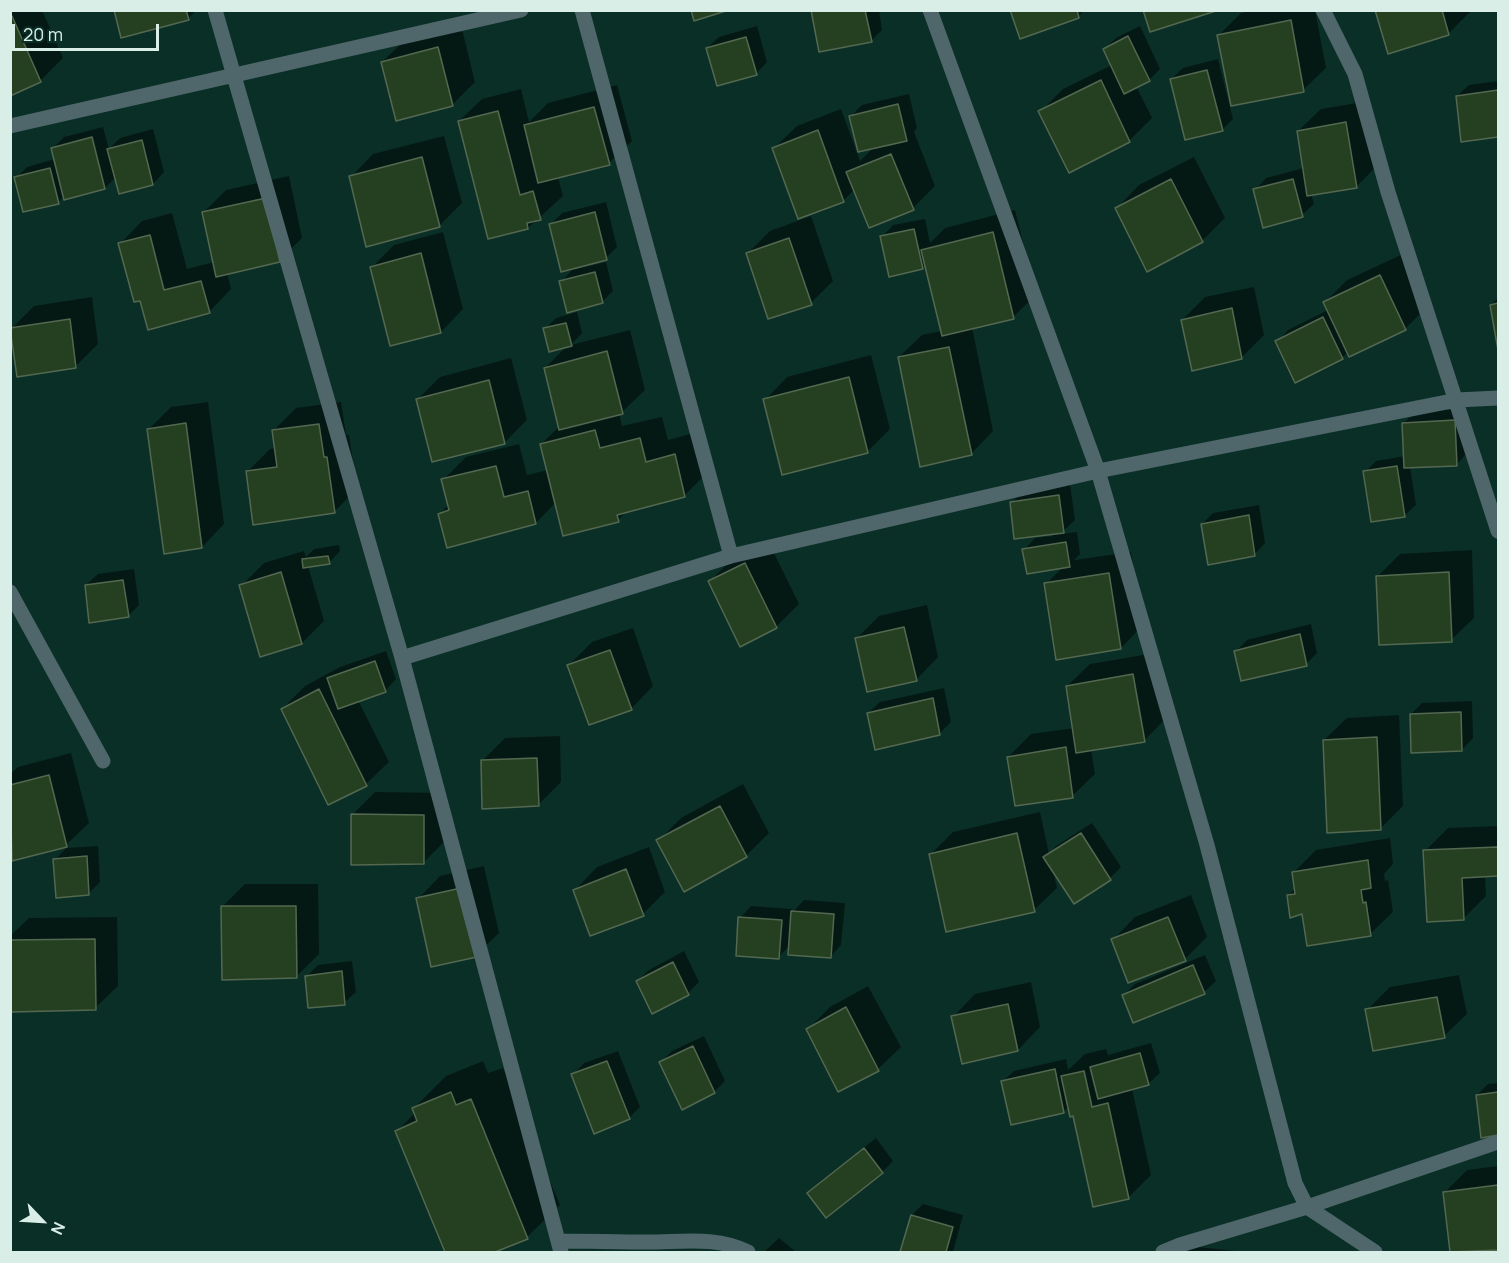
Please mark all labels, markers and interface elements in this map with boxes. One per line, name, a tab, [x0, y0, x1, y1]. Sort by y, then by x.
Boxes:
scale bar	[15, 12, 162, 50]
text: 20 m	[23, 22, 63, 46]
north arrow	[12, 1191, 72, 1251]
text: N	[46, 1219, 71, 1238]

